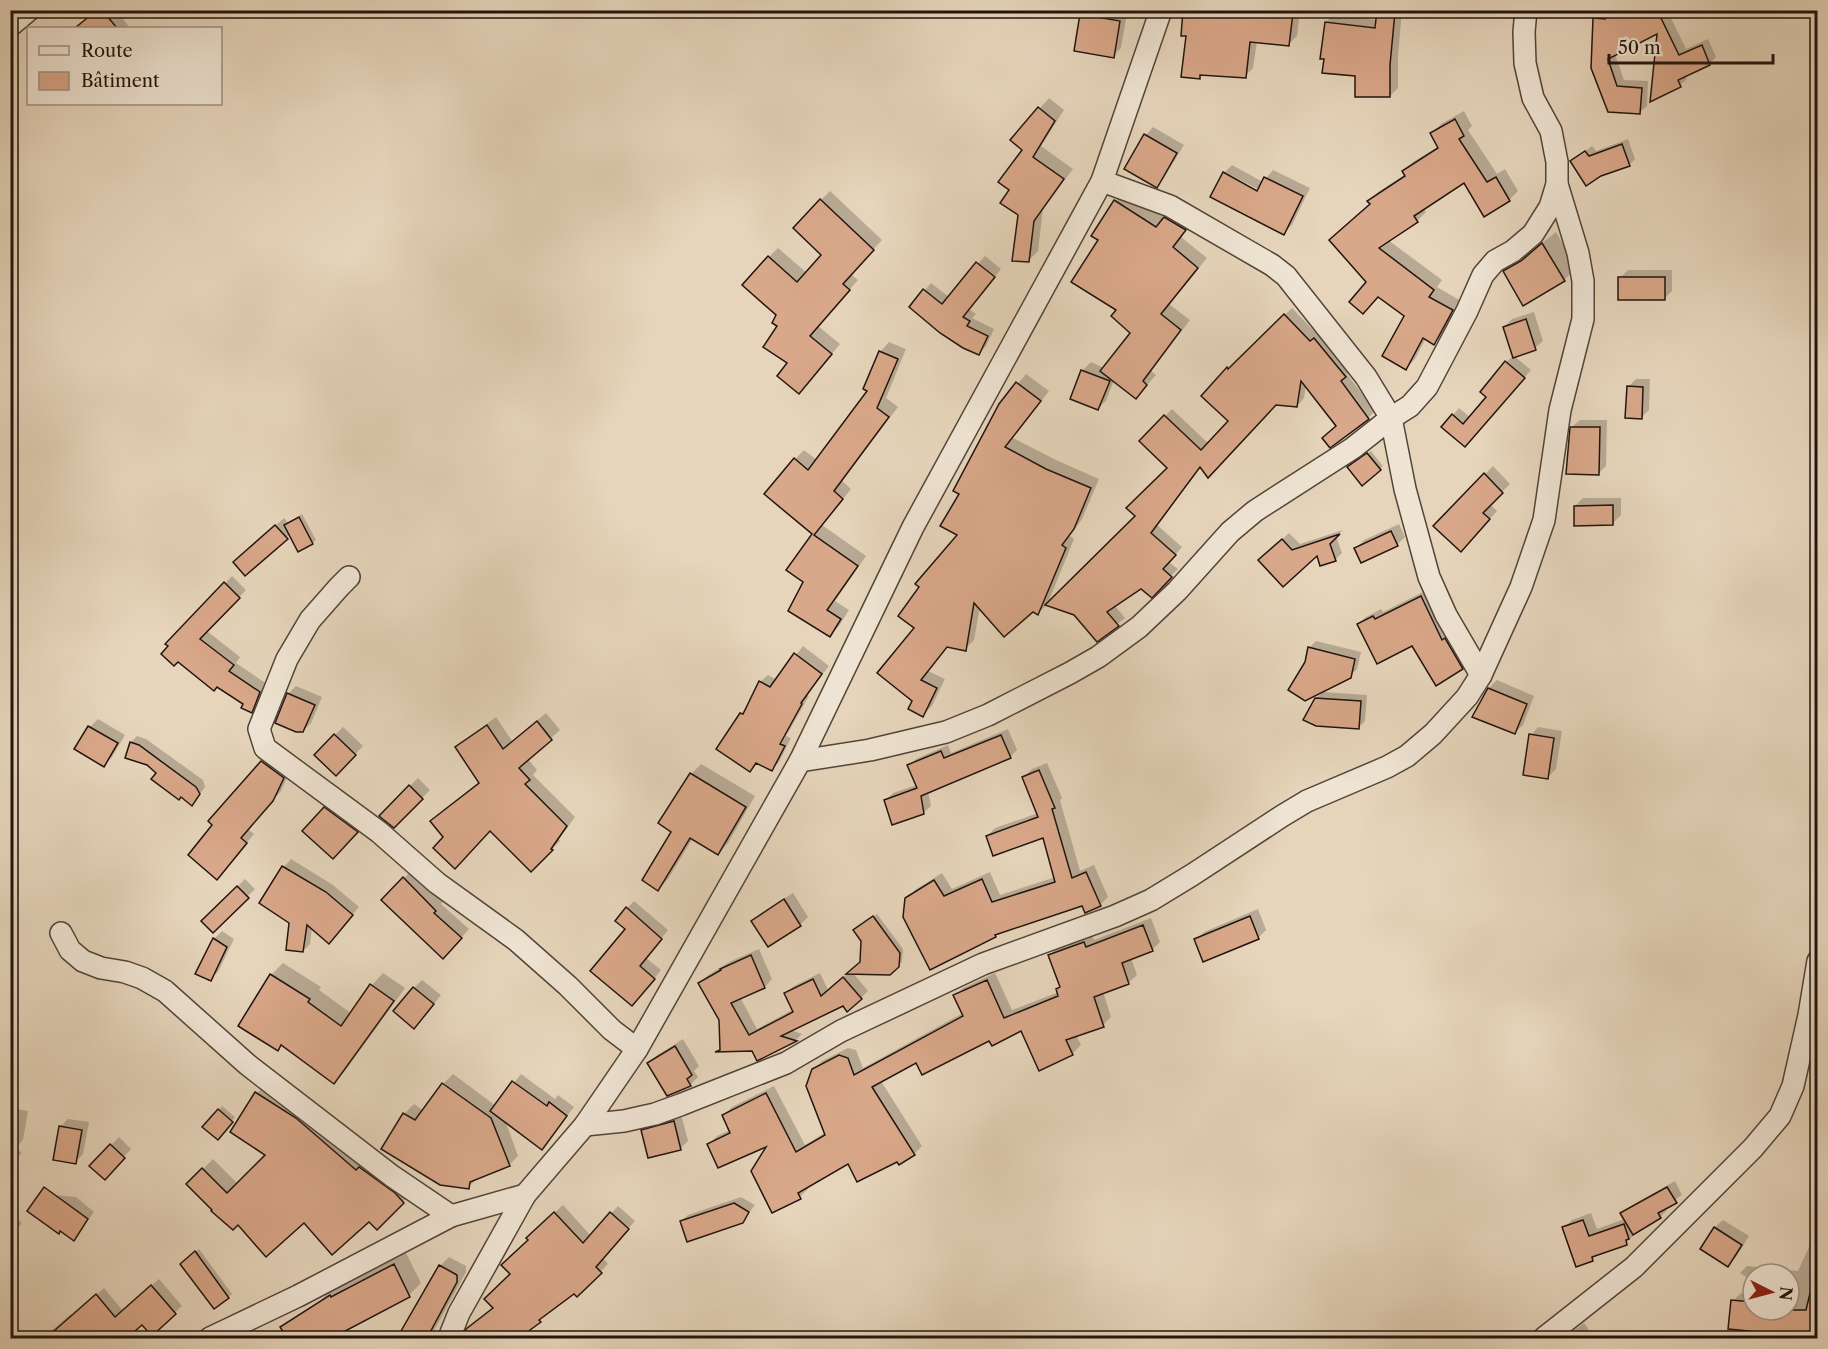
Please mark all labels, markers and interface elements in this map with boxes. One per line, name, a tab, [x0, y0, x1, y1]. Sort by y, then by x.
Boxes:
legend	[27, 27, 222, 105]
scale bar	[1609, 27, 1772, 65]
text: 50 m	[1618, 37, 1661, 59]
text: Route	[81, 40, 133, 62]
text: Bâtiment	[81, 70, 160, 92]
north arrow	[1741, 1262, 1801, 1322]
text: N	[1775, 1286, 1797, 1302]

